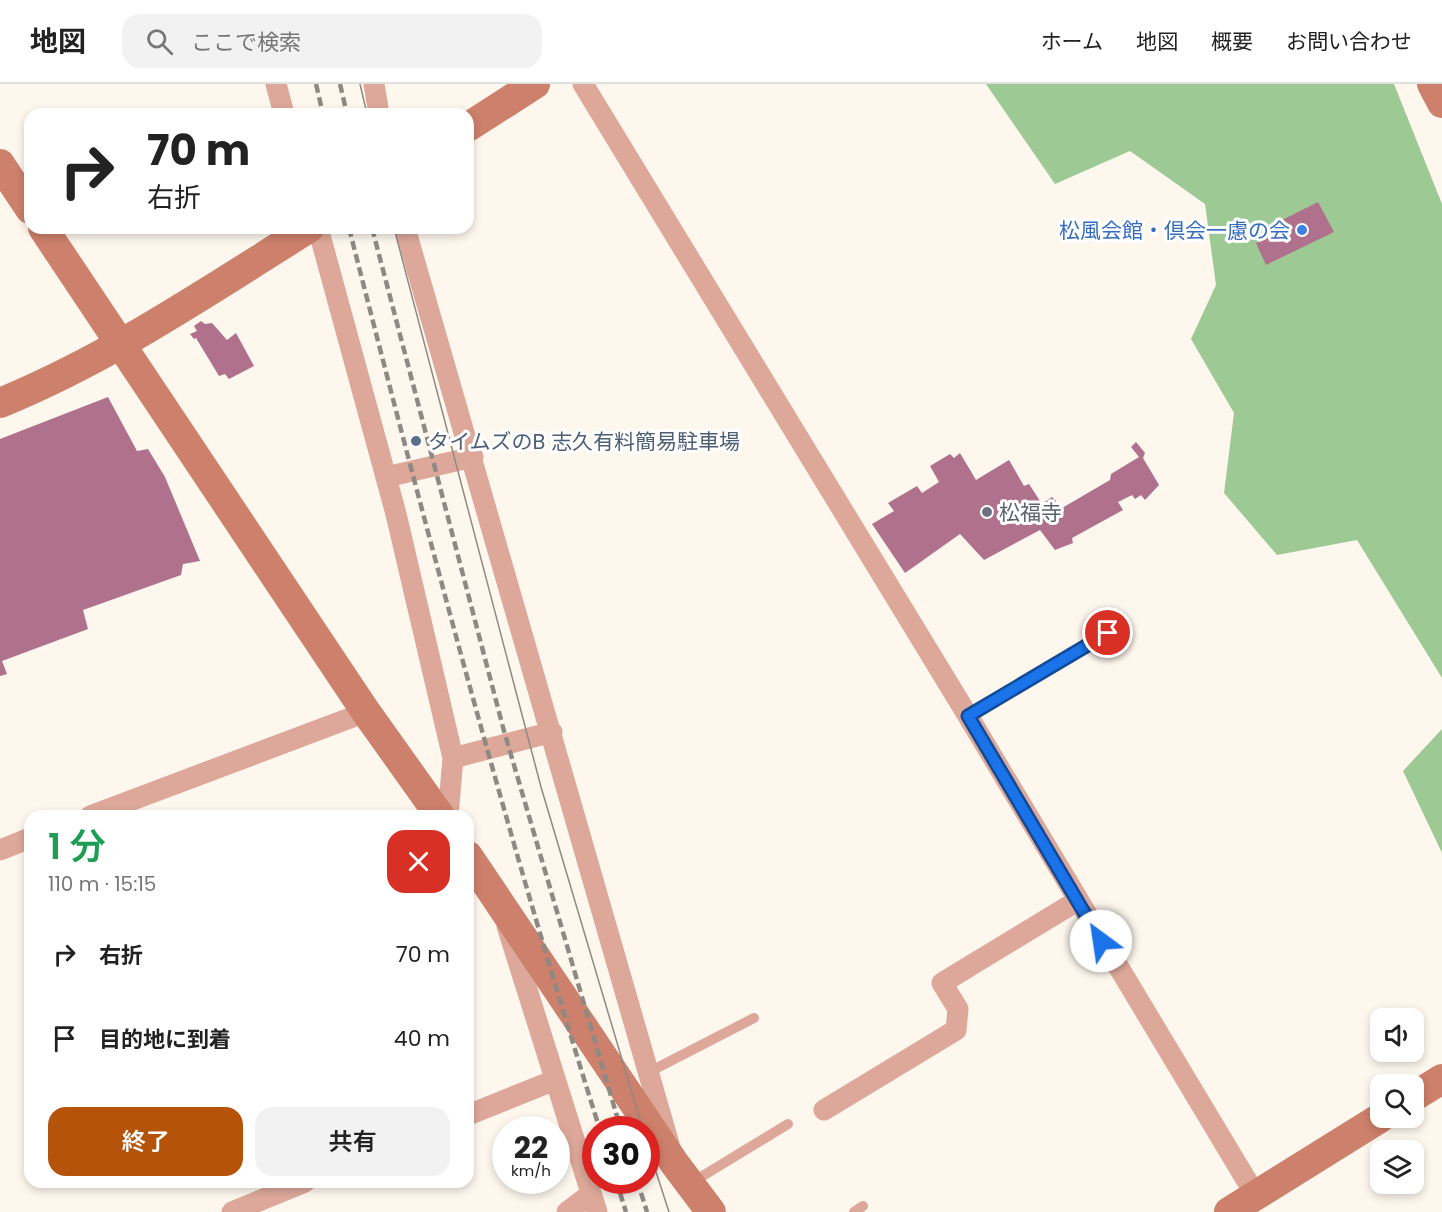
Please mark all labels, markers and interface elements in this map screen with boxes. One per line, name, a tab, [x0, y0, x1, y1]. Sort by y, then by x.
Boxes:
search box	[122, 14, 542, 68]
text: 地図	[30, 22, 86, 61]
icon: search	[143, 25, 176, 58]
text: ここで検索	[191, 27, 301, 58]
text: ホーム	[1041, 27, 1103, 56]
text: 地図	[1136, 27, 1178, 56]
text: 概要	[1211, 27, 1253, 56]
text: お問い合わせ	[1286, 27, 1412, 56]
text: 70 m	[147, 121, 250, 180]
icon: right	[48, 132, 126, 210]
text: 右折	[147, 179, 201, 216]
place label: 松風会館・倶会一慮の会	[1059, 216, 1290, 245]
marker: 松風会館・倶会一慮の会	[1295, 223, 1309, 237]
place label: タイムズのB 志久有料簡易駐車場	[428, 427, 740, 456]
marker: タイムズのB 志久有料簡易駐車場	[409, 434, 423, 448]
place label: 松福寺	[999, 498, 1062, 527]
marker: 松福寺	[980, 505, 994, 519]
pin	[1082, 607, 1133, 658]
icon: arrive	[1091, 616, 1124, 649]
text: 1 分	[48, 821, 106, 872]
button: close	[387, 830, 450, 893]
text: 110 m · 15:15	[48, 870, 156, 898]
position arrow	[1069, 909, 1133, 973]
icon: right	[48, 938, 81, 971]
text: 70 m	[396, 939, 450, 970]
text: 右折	[99, 940, 143, 971]
map controls	[1370, 1008, 1424, 1194]
button: sound	[1370, 1008, 1424, 1062]
icon: arrive	[48, 1022, 81, 1055]
text: 40 m	[394, 1023, 450, 1054]
text: 目的地に到着	[99, 1024, 231, 1055]
button: search	[1370, 1074, 1424, 1128]
button: 終了	[48, 1107, 243, 1176]
button: 共有	[255, 1107, 450, 1176]
speed limit sign: 30	[582, 1116, 660, 1194]
text: 22	[514, 1126, 548, 1169]
button: layers	[1370, 1140, 1424, 1194]
text: km/h	[511, 1160, 551, 1181]

